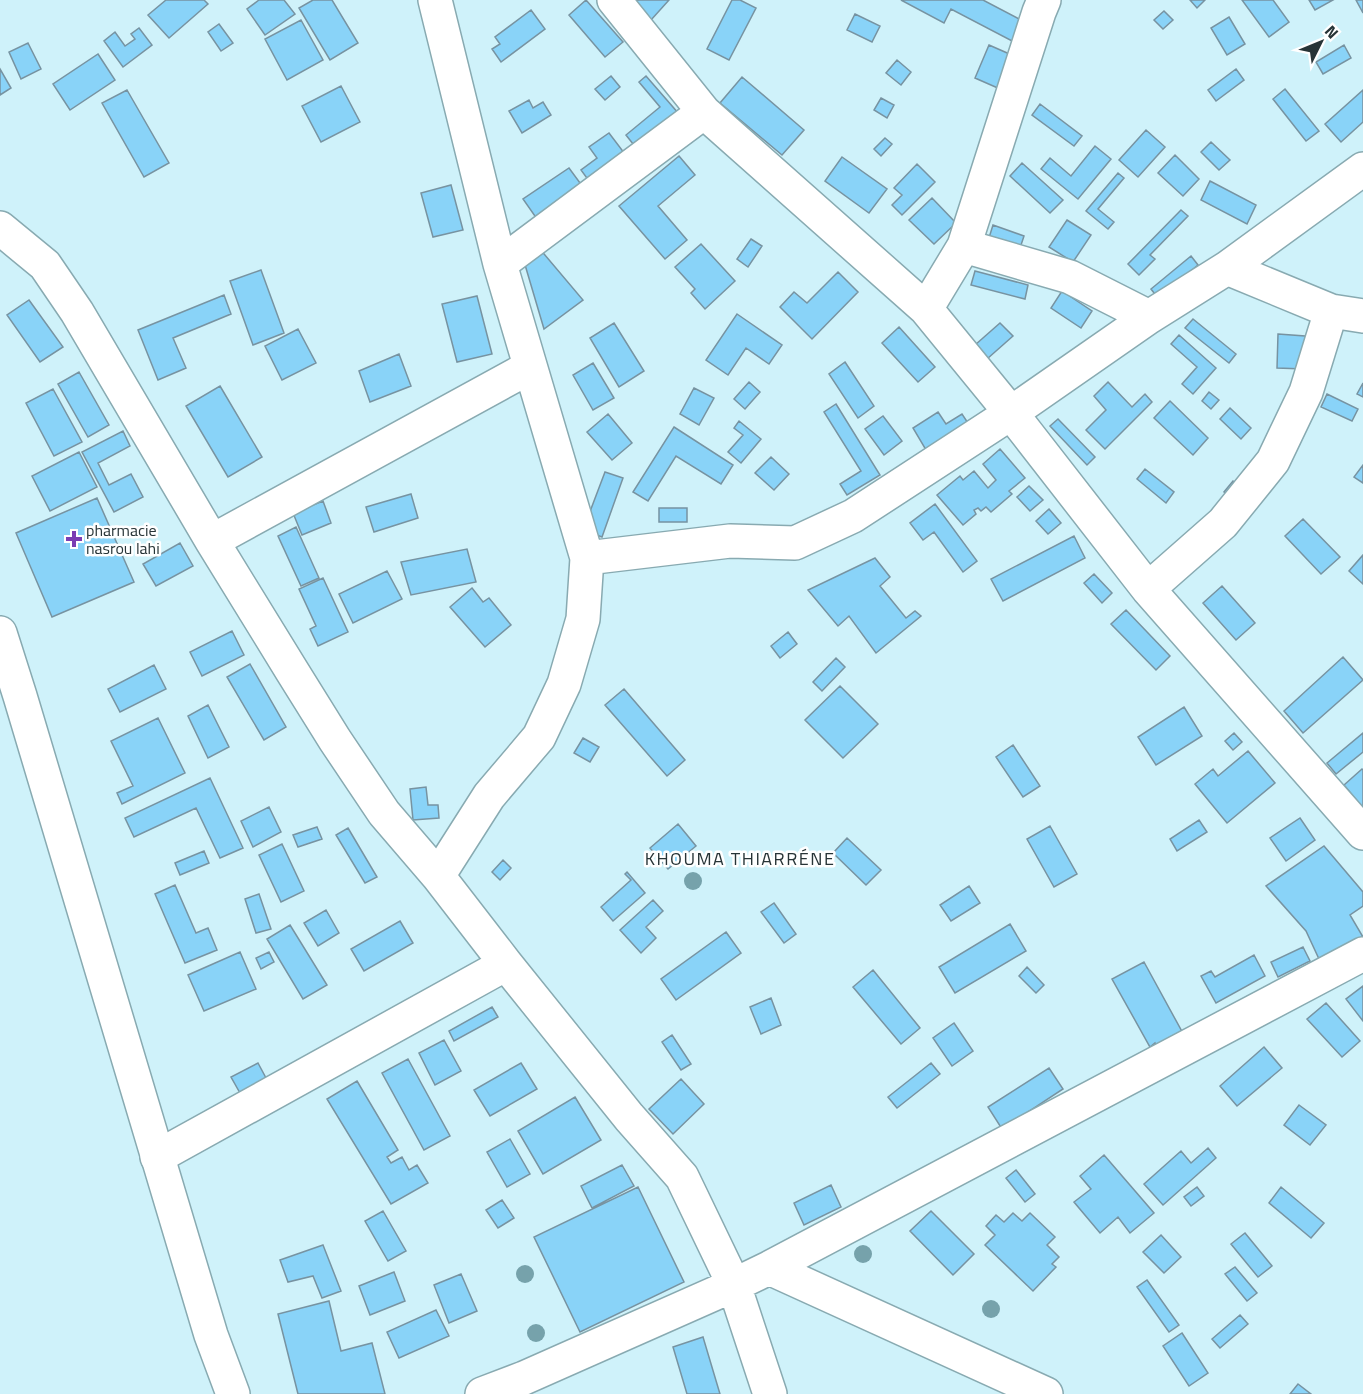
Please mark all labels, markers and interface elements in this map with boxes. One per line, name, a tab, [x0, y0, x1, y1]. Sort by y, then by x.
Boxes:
north arrow	[1291, 12, 1351, 72]
text: N	[1319, 20, 1345, 44]
place label: pharmacie nasrou lahi	[86, 518, 160, 560]
marker: pharmacie nasrou lahi	[67, 532, 81, 546]
district label: KHOUMA THIARRÉNE	[645, 845, 835, 872]

